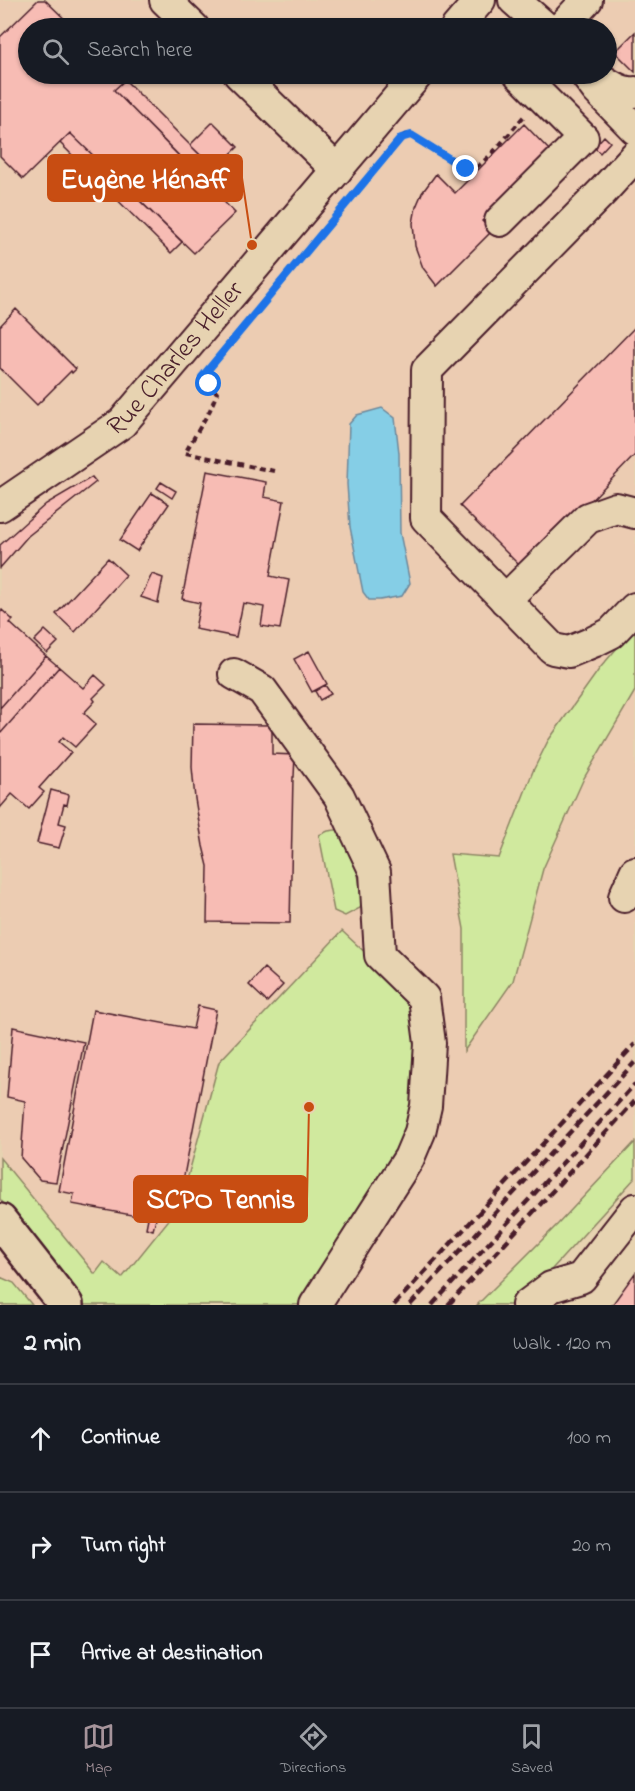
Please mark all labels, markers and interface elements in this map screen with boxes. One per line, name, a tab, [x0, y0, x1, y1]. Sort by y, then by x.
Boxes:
search box	[18, 18, 617, 84]
icon: search	[39, 35, 72, 68]
text: Search here	[87, 35, 192, 67]
callout: Eugène Hénaff	[48, 155, 242, 201]
route end	[452, 155, 478, 181]
text: Eugène Hénaff	[60, 161, 231, 203]
street label: Rue Charles Heller	[100, 272, 254, 447]
route start	[195, 370, 221, 396]
callout: SCPO Tennis	[134, 1176, 307, 1222]
text: SCPO Tennis	[147, 1181, 295, 1222]
text: 2 min	[24, 1325, 81, 1363]
text: Walk · 120 m	[513, 1330, 611, 1359]
icon: ahead	[24, 1422, 57, 1455]
text: Continue	[81, 1422, 160, 1454]
text: 100 m	[567, 1424, 611, 1453]
icon: right	[24, 1530, 57, 1563]
text: Turn right	[81, 1530, 166, 1562]
text: 20 m	[572, 1532, 611, 1561]
icon: arrive	[24, 1638, 57, 1671]
text: Arrive at destination	[81, 1638, 263, 1670]
tab: Map	[82, 1720, 115, 1780]
tab: Directions	[280, 1720, 346, 1780]
tab: Saved	[511, 1720, 553, 1780]

